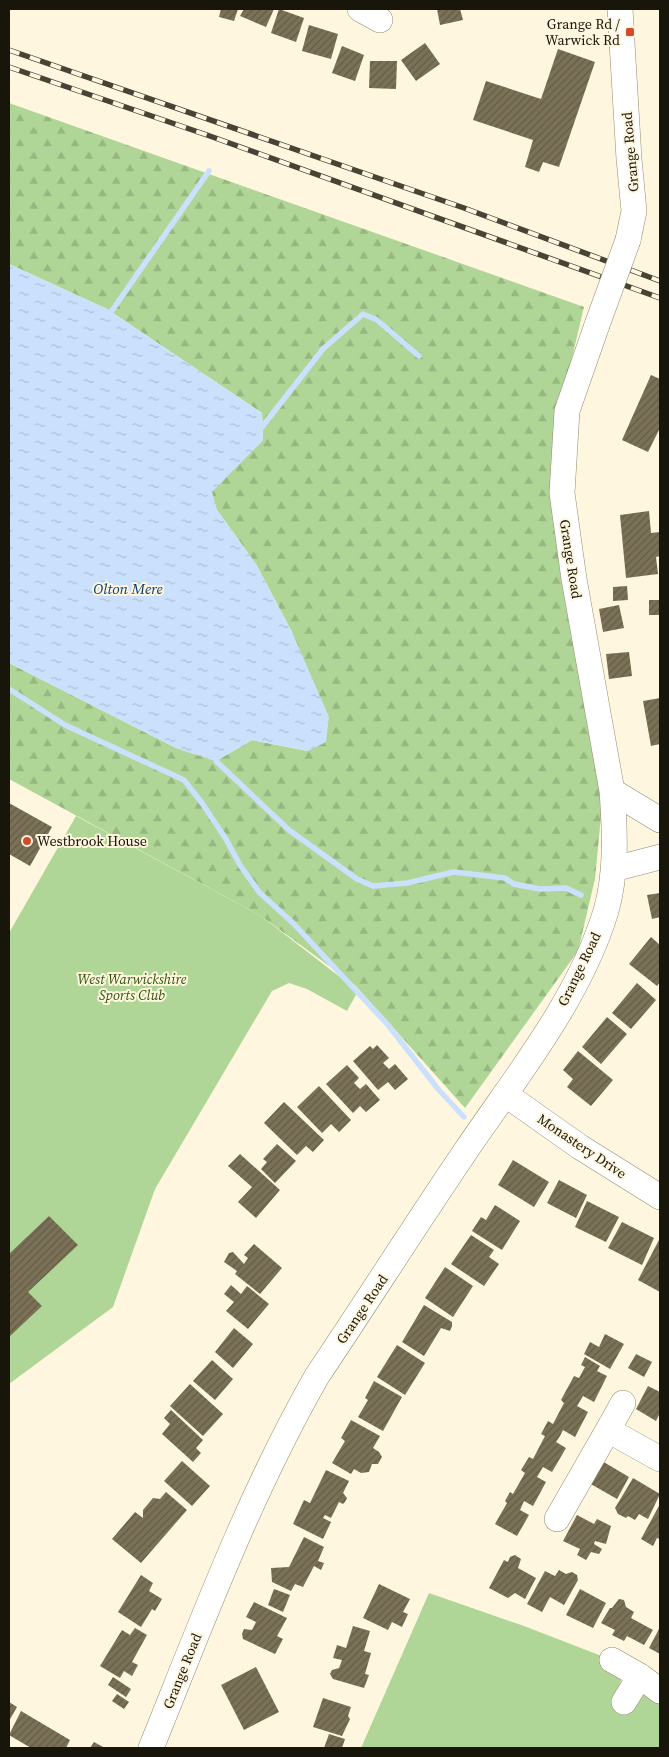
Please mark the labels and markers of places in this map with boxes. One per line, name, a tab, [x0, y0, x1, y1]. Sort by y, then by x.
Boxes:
place label: Grange Rd / Warwick Rd	[545, 14, 620, 50]
marker: Grange Rd / Warwick Rd	[624, 26, 636, 38]
place label: Westbrook House	[37, 831, 147, 851]
marker: Westbrook House	[21, 835, 33, 847]

